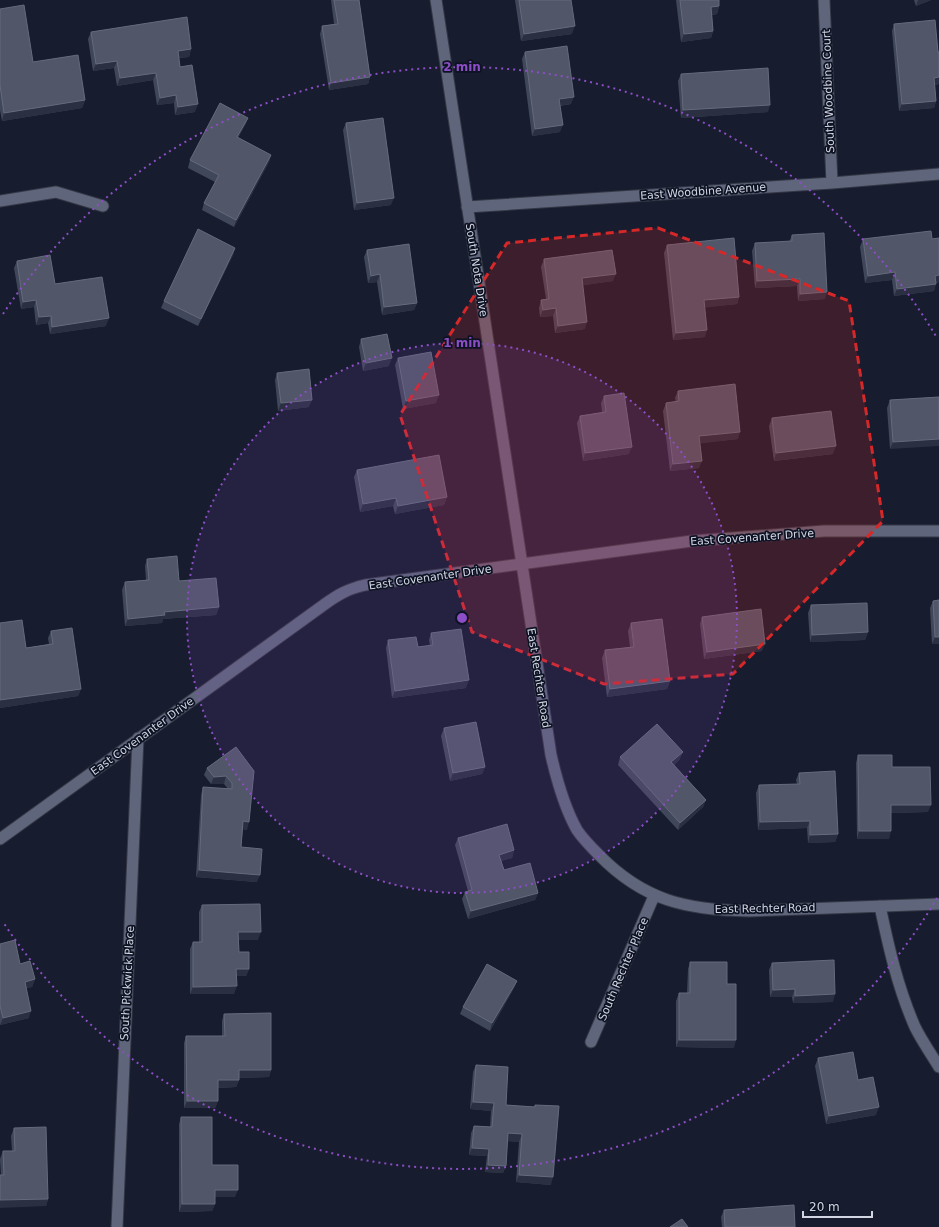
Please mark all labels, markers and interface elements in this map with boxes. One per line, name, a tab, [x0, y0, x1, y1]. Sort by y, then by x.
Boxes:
street label: South Woodbine Court	[820, 28, 837, 153]
text: 2 min	[443, 60, 481, 74]
street label: East Woodbine Avenue	[640, 181, 767, 202]
street label: South Nota Drive	[463, 222, 490, 318]
text: 1 min	[443, 336, 481, 350]
street label: East Covenanter Drive	[690, 527, 815, 548]
street label: East Covenanter Drive	[368, 562, 493, 593]
centre of rings	[455, 611, 469, 625]
street label: East Rechter Road	[524, 627, 553, 729]
street label: East Covenanter Drive	[88, 695, 196, 778]
street label: East Rechter Road	[714, 901, 816, 916]
street label: South Rechter Place	[596, 915, 651, 1023]
street label: South Pickwick Place	[118, 925, 137, 1041]
scale bar	[803, 1193, 872, 1219]
text: 20 m	[809, 1200, 840, 1214]

